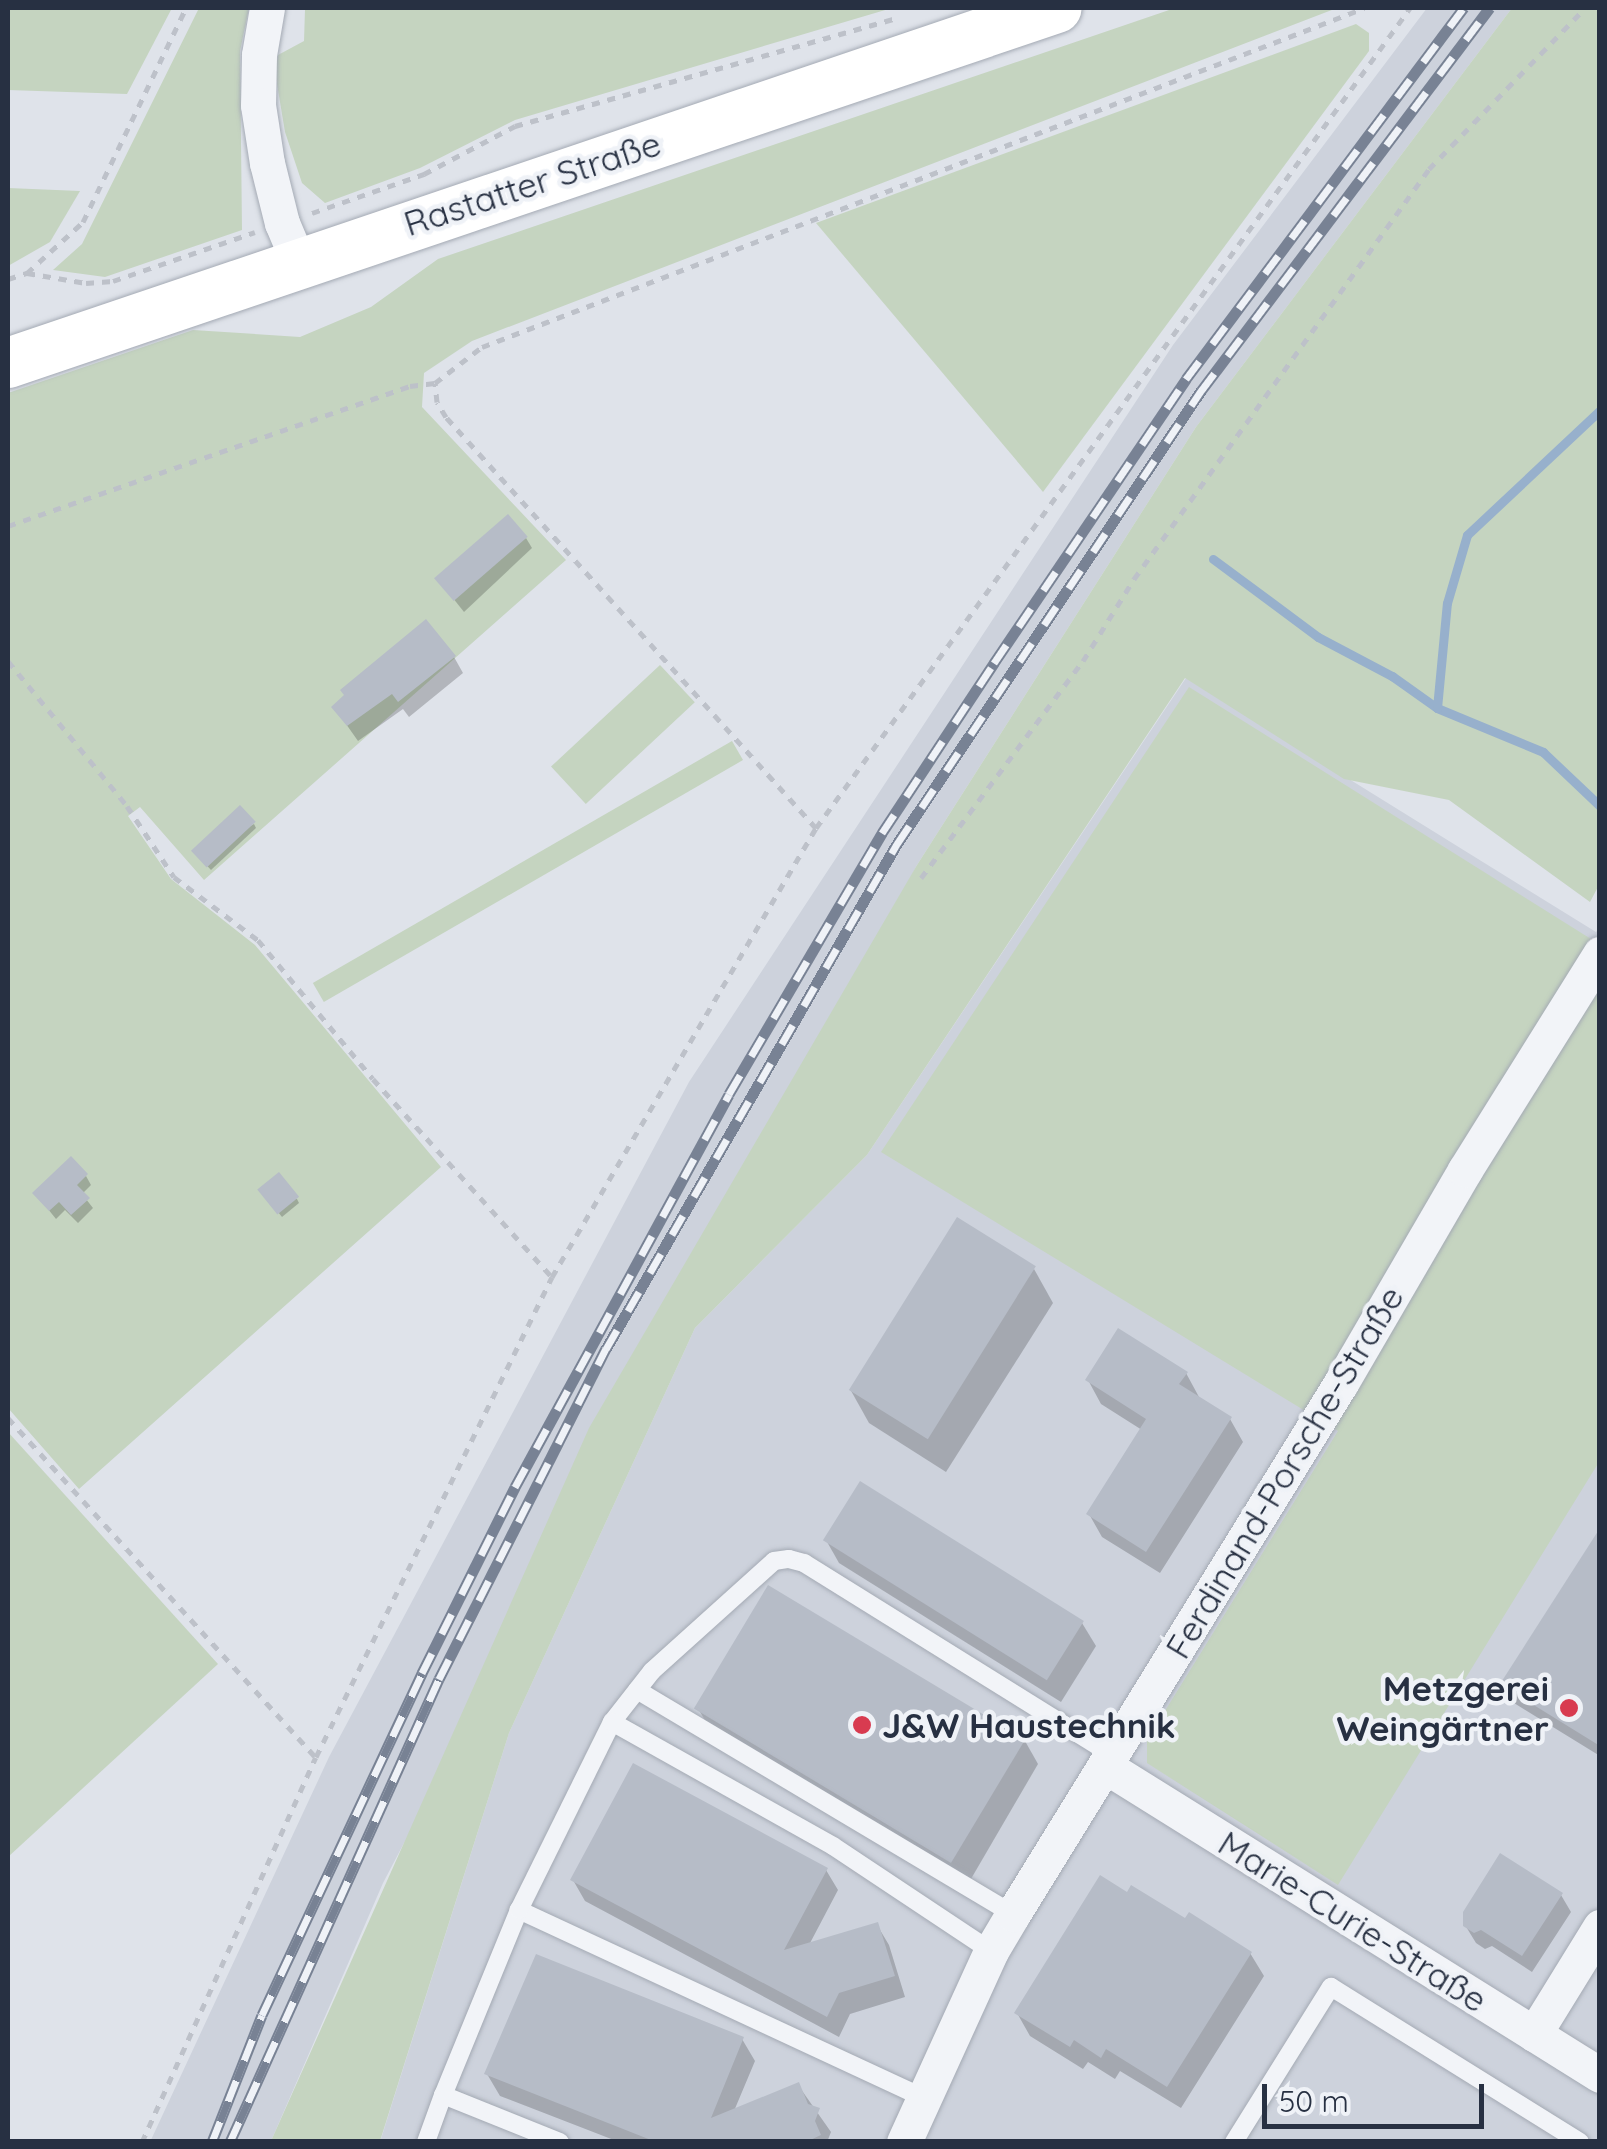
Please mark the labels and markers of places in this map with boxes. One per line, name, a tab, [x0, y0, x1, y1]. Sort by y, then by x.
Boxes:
place label: Metzgerei Weingärtner	[1336, 1667, 1549, 1749]
marker: Metzgerei Weingärtner	[1558, 1697, 1580, 1719]
place label: J&W Haustechnik	[882, 1704, 1176, 1746]
marker: J&W Haustechnik	[851, 1714, 873, 1736]

